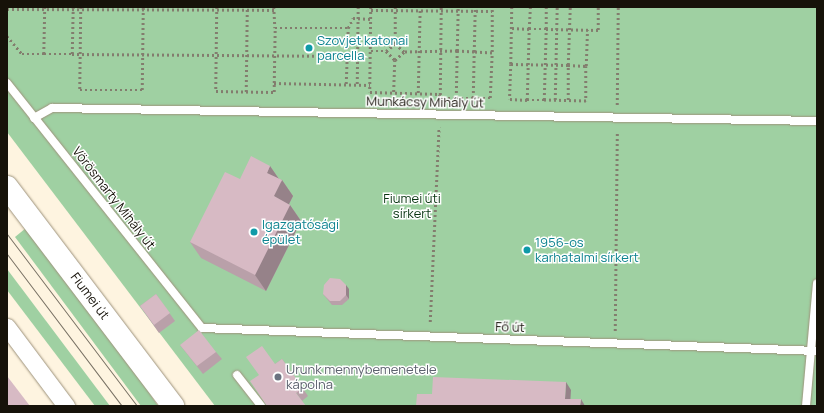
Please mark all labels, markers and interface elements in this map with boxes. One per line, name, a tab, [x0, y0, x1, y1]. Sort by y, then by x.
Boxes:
place label: Szovjet katonai parcella	[317, 33, 408, 64]
marker: Szovjet katonai parcella	[304, 43, 314, 53]
street label: Munkácsy Mihály út	[366, 93, 484, 111]
street label: Vörösmarty Mihály út	[69, 144, 159, 252]
park label: Fiumei úti sírkert	[383, 191, 441, 222]
place label: Igazgatósági épület	[262, 217, 339, 248]
marker: Igazgatósági épület	[249, 227, 259, 237]
place label: 1956-os karhatalmi sírkert	[535, 235, 639, 266]
marker: 1956-os karhatalmi sírkert	[522, 245, 532, 255]
street label: Fiumei út	[67, 270, 113, 322]
street label: Fő út	[495, 319, 525, 335]
place label: Urunk mennybemenetele kápolna	[286, 362, 437, 393]
marker: Urunk mennybemenetele kápolna	[273, 372, 283, 382]

